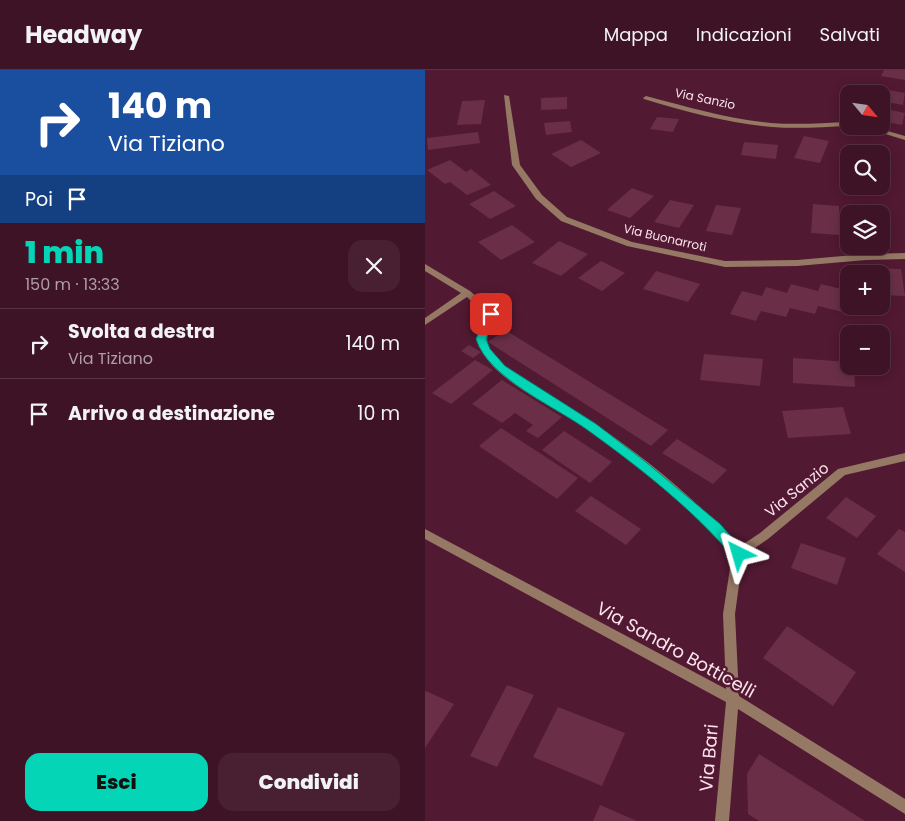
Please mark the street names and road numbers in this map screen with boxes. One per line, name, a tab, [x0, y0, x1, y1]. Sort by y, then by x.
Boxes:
street label: Via Sanzio	[673, 84, 737, 113]
street label: Via Buonarroti	[622, 220, 708, 255]
street label: Via Sanzio	[760, 457, 833, 522]
street label: Via Sandro Botticelli	[592, 595, 760, 704]
street label: Via Bari	[693, 723, 724, 793]

